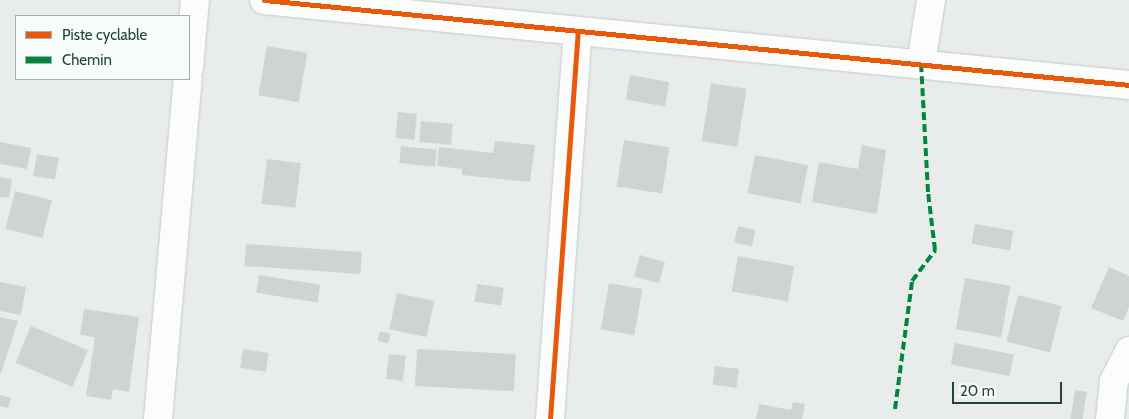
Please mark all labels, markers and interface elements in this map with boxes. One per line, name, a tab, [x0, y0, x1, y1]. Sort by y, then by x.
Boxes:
legend	[15, 15, 190, 80]
text: Piste cyclable	[62, 26, 147, 44]
text: Chemin	[62, 51, 112, 69]
scale bar	[954, 372, 1064, 404]
text: 20 m	[960, 382, 995, 400]

